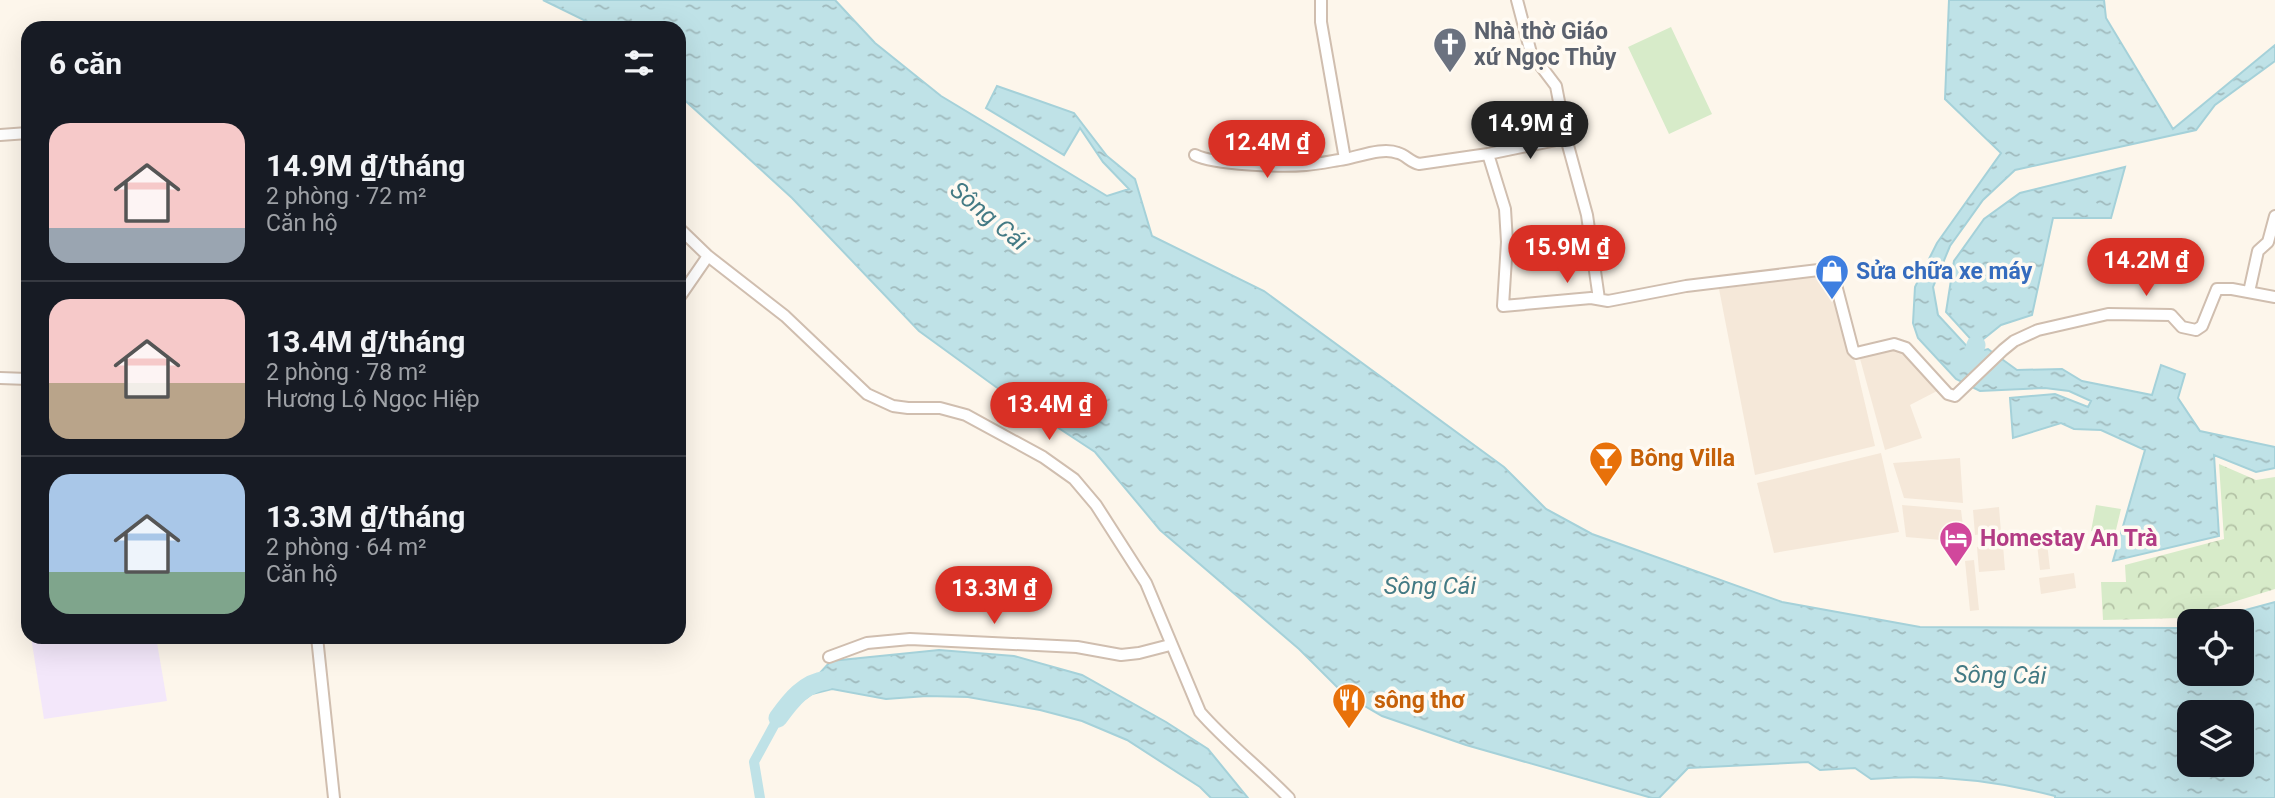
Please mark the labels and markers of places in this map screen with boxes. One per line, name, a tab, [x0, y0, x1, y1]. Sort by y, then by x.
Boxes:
place label: Nhà thờ Giáo xứ Ngọc Thủy	[1474, 18, 1617, 71]
church icon: Nhà thờ Giáo xứ Ngọc Thủy	[1431, 25, 1469, 74]
pin: 14.9M ₫	[1465, 102, 1595, 161]
pin: 12.4M ₫	[1202, 120, 1332, 180]
pin: 15.9M ₫	[1502, 226, 1632, 285]
pin: 14.2M ₫	[2081, 238, 2211, 298]
shop icon: Sửa chữa xe máy	[1813, 252, 1851, 301]
place label: Sửa chữa xe máy	[1856, 258, 2033, 285]
pin: 13.4M ₫	[984, 382, 1114, 442]
bar icon: Bông Villa	[1587, 439, 1625, 488]
place label: Bông Villa	[1630, 445, 1735, 472]
hotel icon: Homestay An Trà	[1937, 519, 1975, 568]
place label: Homestay An Trà	[1980, 525, 2158, 552]
pin: 13.3M ₫	[929, 566, 1059, 626]
restaurant icon: sông thơ	[1330, 681, 1368, 730]
place label: sông thơ	[1374, 687, 1465, 714]

